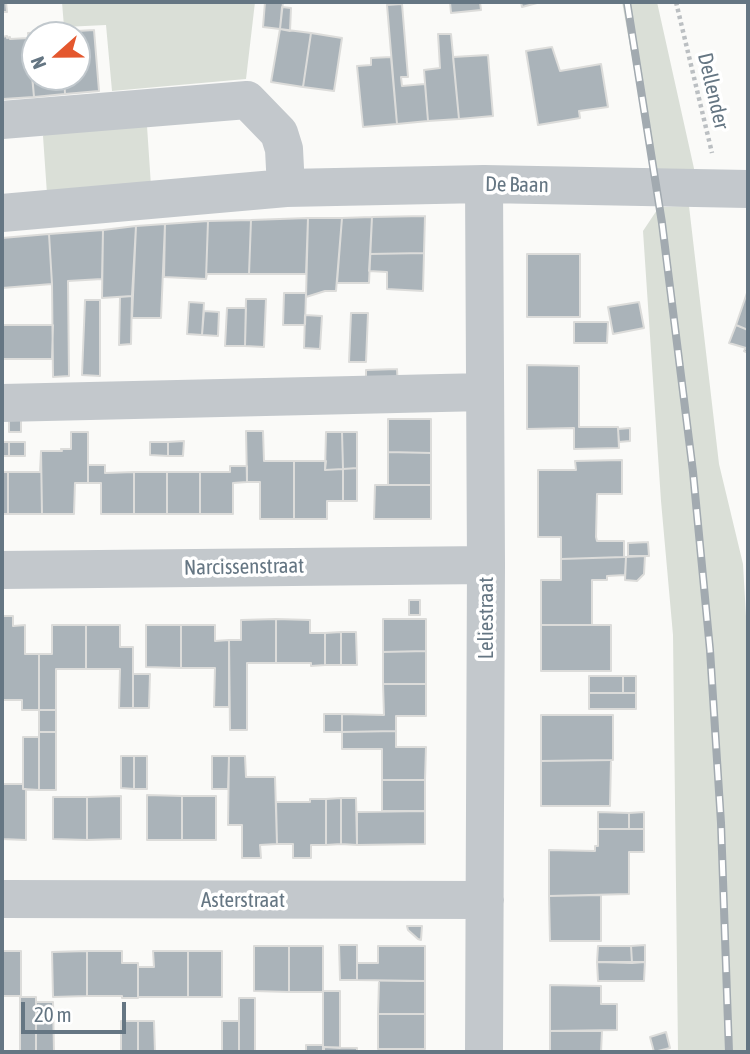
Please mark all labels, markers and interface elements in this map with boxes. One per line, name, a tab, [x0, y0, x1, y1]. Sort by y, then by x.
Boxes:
north arrow	[21, 21, 91, 91]
street label: Dellender	[692, 50, 734, 132]
text: N	[26, 54, 51, 72]
street label: De Baan	[485, 172, 549, 198]
street label: Narcissenstraat	[184, 553, 304, 581]
street label: Leliestraat	[473, 577, 499, 659]
street label: Asterstraat	[201, 887, 285, 913]
scale bar	[24, 988, 130, 1032]
text: 20 m	[34, 1002, 72, 1026]

